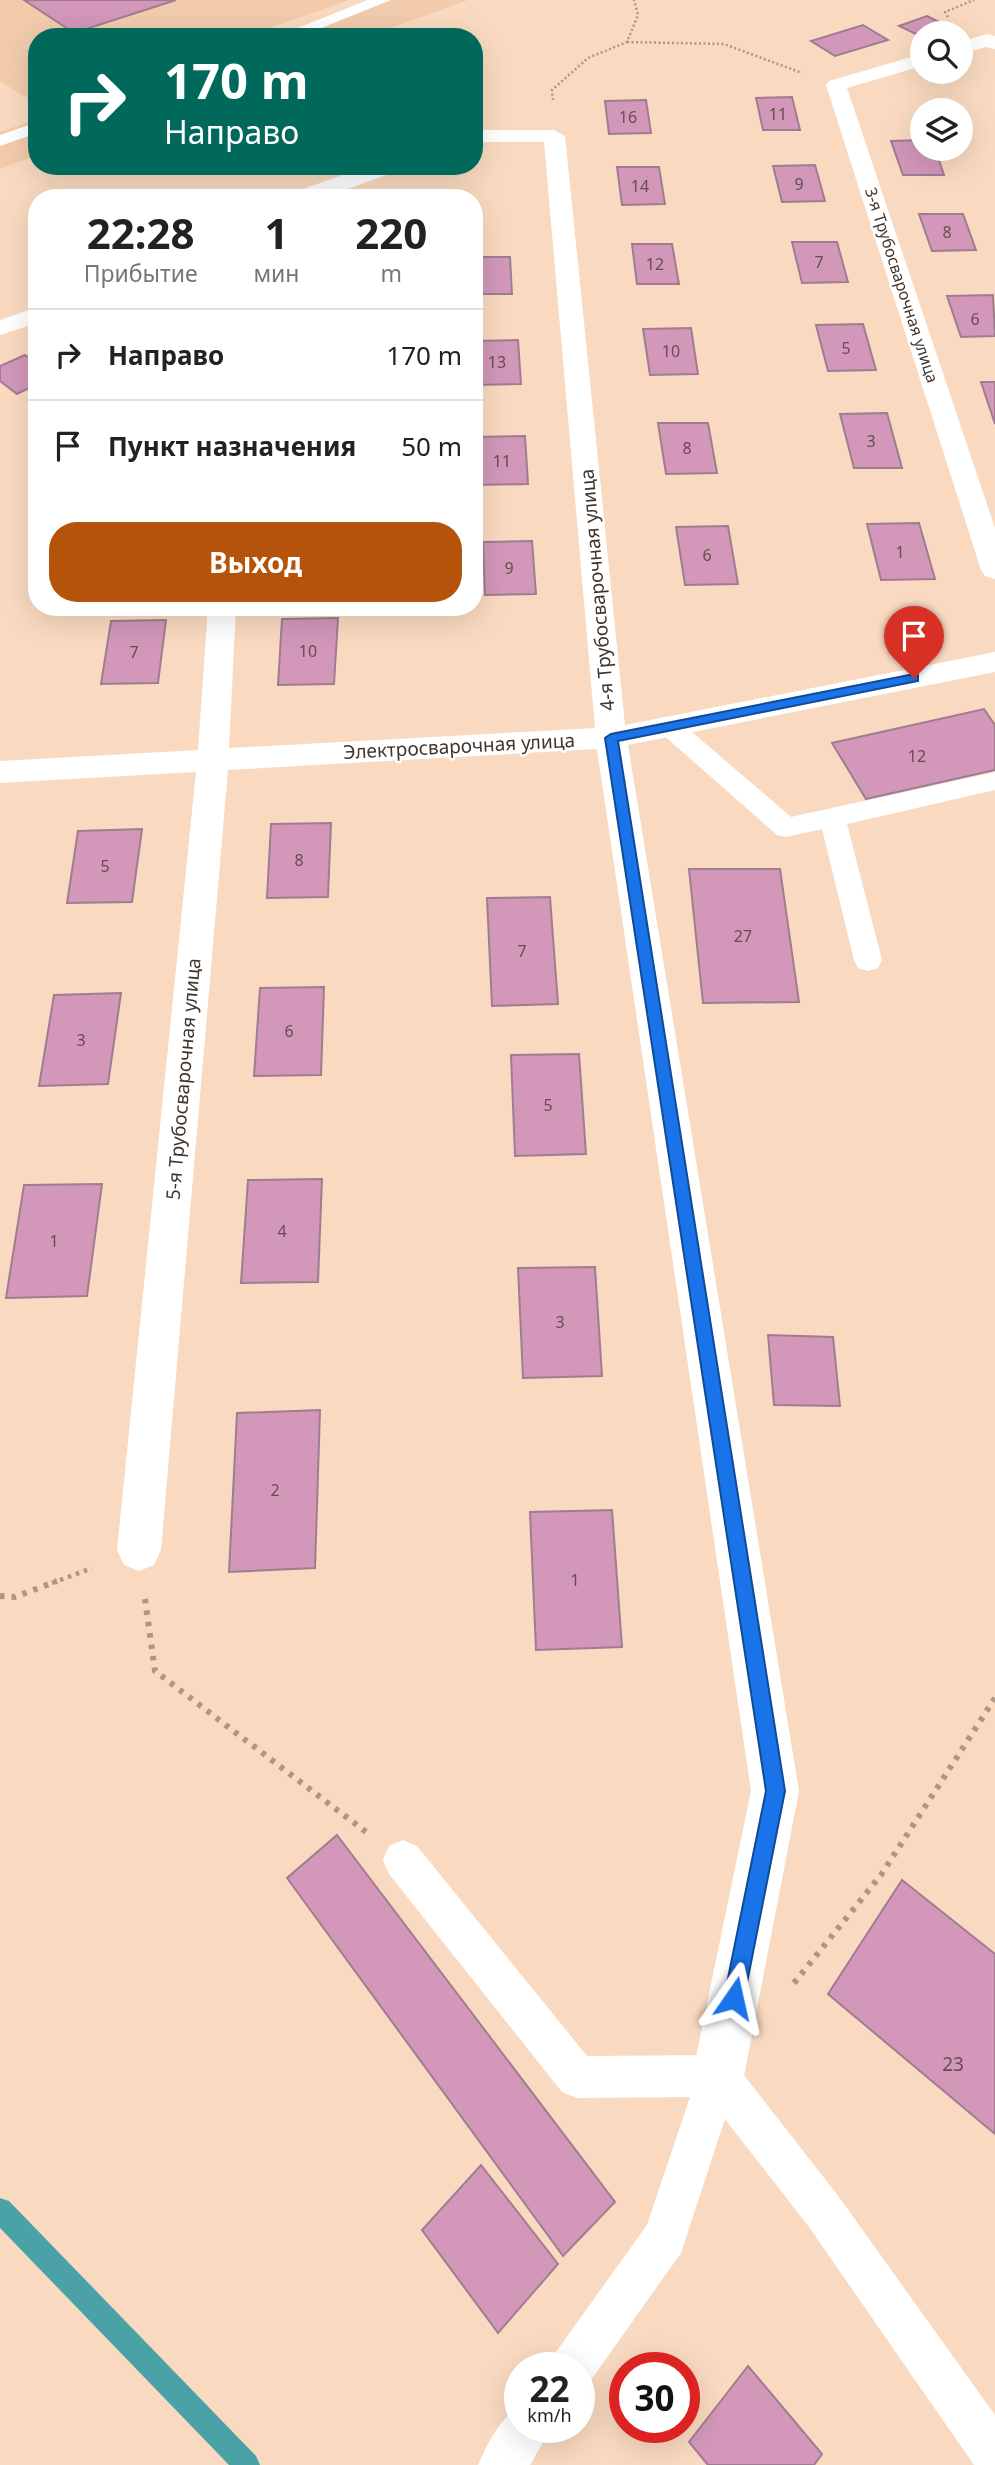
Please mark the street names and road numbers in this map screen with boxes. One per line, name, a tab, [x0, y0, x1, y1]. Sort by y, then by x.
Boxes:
street label: 3-я Трубосварочная улица	[860, 184, 944, 386]
street label: 4-я Трубосварочная улица	[573, 468, 621, 712]
street label: Электросварочная улица	[342, 727, 576, 765]
street label: 5-я Трубосварочная улица	[159, 957, 207, 1201]

